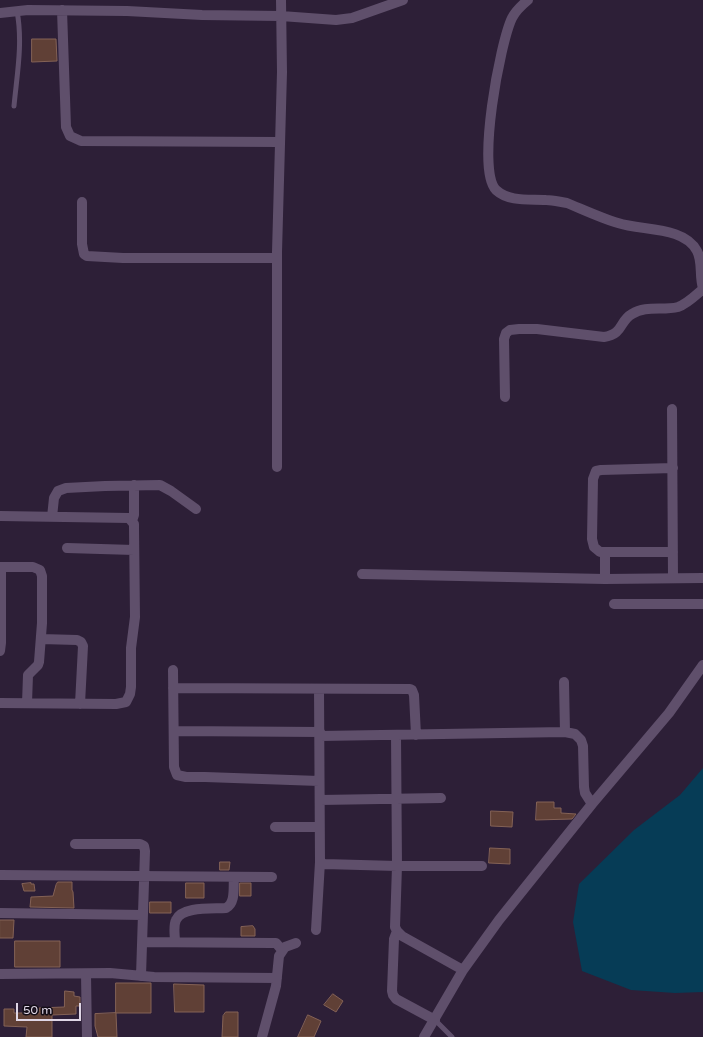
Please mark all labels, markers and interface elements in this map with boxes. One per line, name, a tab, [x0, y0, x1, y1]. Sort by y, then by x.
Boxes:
scale bar	[18, 995, 83, 1021]
text: 50 m	[23, 1003, 52, 1017]

